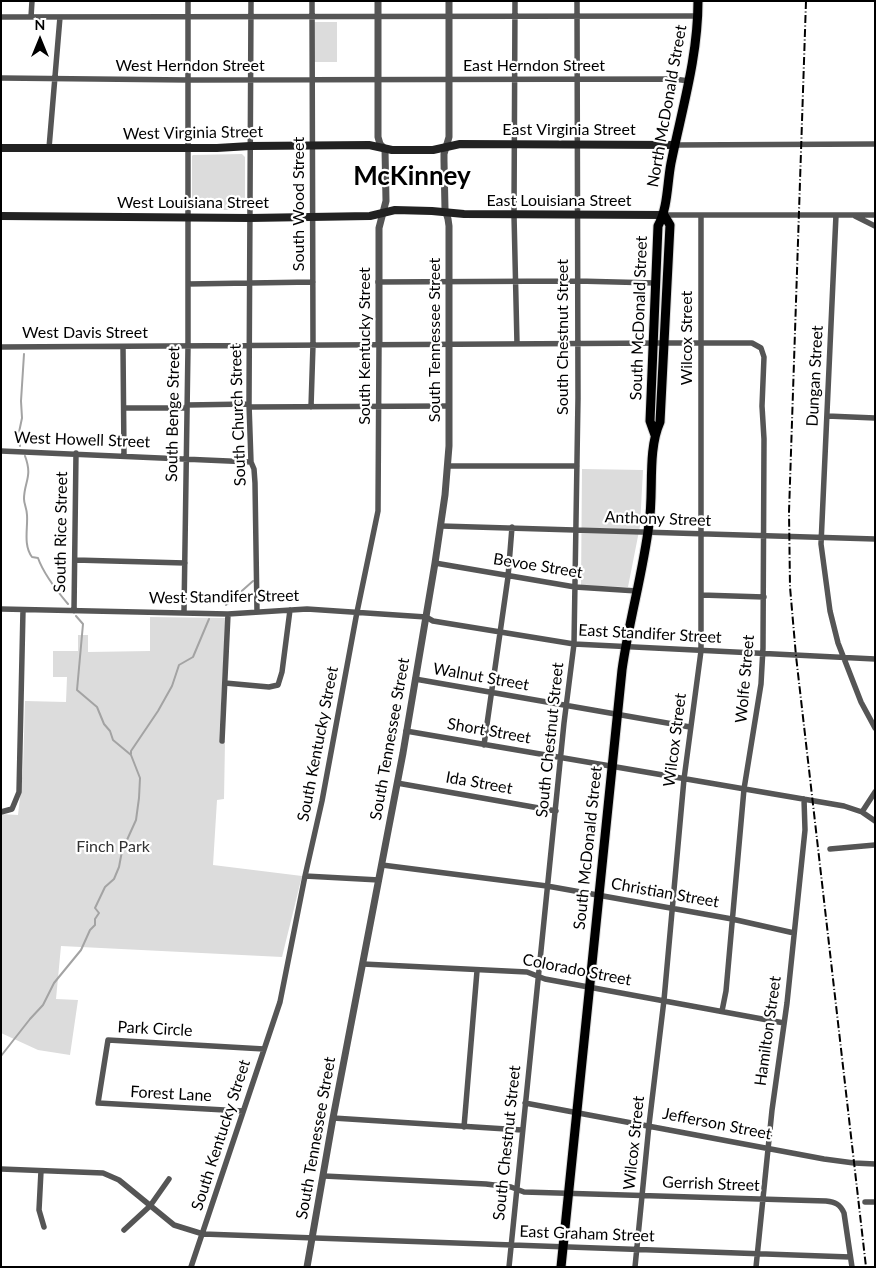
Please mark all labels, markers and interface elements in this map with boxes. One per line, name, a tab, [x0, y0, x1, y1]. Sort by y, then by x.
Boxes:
north arrow	[15, 15, 65, 65]
text: N	[35, 16, 45, 33]
street label: North McDonald Street	[643, 23, 691, 189]
street label: West Herndon Street	[115, 56, 265, 76]
street label: East Herndon Street	[463, 56, 605, 76]
street label: East Virginia Street	[502, 120, 636, 140]
street label: West Virginia Street	[123, 122, 263, 144]
street label: South Wood Street	[289, 137, 309, 271]
district label: McKinney	[353, 161, 471, 193]
street label: East Louisiana Street	[486, 191, 632, 211]
street label: West Louisiana Street	[117, 193, 269, 213]
street label: South McDonald Street	[627, 235, 651, 401]
street label: South Tennessee Street	[425, 258, 445, 422]
street label: South Chestnut Street	[553, 259, 573, 415]
street label: South Kentucky Street	[355, 267, 375, 425]
street label: Wilcox Street	[677, 291, 697, 385]
street label: West Davis Street	[22, 323, 148, 343]
street label: Dungan Street	[803, 325, 827, 427]
street label: South Church Street	[226, 344, 250, 486]
street label: South Benge Street	[162, 346, 184, 482]
street label: West Howell Street	[13, 428, 151, 452]
street label: South Rice Street	[50, 471, 72, 593]
street label: Anthony Street	[604, 508, 712, 530]
street label: Bevoe Street	[492, 549, 584, 583]
street label: West Standifer Street	[149, 586, 299, 608]
street label: East Standifer Street	[578, 621, 722, 647]
street label: Wolfe Street	[732, 634, 758, 724]
street label: South Tennessee Street	[366, 656, 414, 822]
street label: Walnut Street	[431, 659, 531, 695]
street label: South Chestnut Street	[532, 661, 568, 819]
street label: South Kentucky Street	[294, 665, 342, 823]
street label: Wilcox Street	[660, 692, 690, 788]
street label: Short Street	[446, 714, 532, 748]
street label: South McDonald Street	[570, 765, 606, 931]
street label: Ida Street	[444, 768, 514, 798]
park label: Finch Park	[76, 837, 150, 857]
street label: Christian Street	[610, 874, 720, 912]
street label: Colorado Street	[521, 950, 633, 990]
street label: Hamilton Street	[751, 975, 785, 1087]
street label: Park Circle	[117, 1017, 193, 1041]
street label: South Tennessee Street	[292, 1055, 340, 1221]
street label: South Kentucky Street	[188, 1057, 254, 1213]
street label: South Chestnut Street	[489, 1064, 525, 1222]
street label: Forest Lane	[130, 1082, 212, 1106]
street label: Wilcox Street	[620, 1095, 648, 1191]
street label: Jefferson Street	[661, 1104, 773, 1144]
street label: Gerrish Street	[662, 1173, 760, 1195]
street label: East Graham Street	[519, 1222, 655, 1246]

